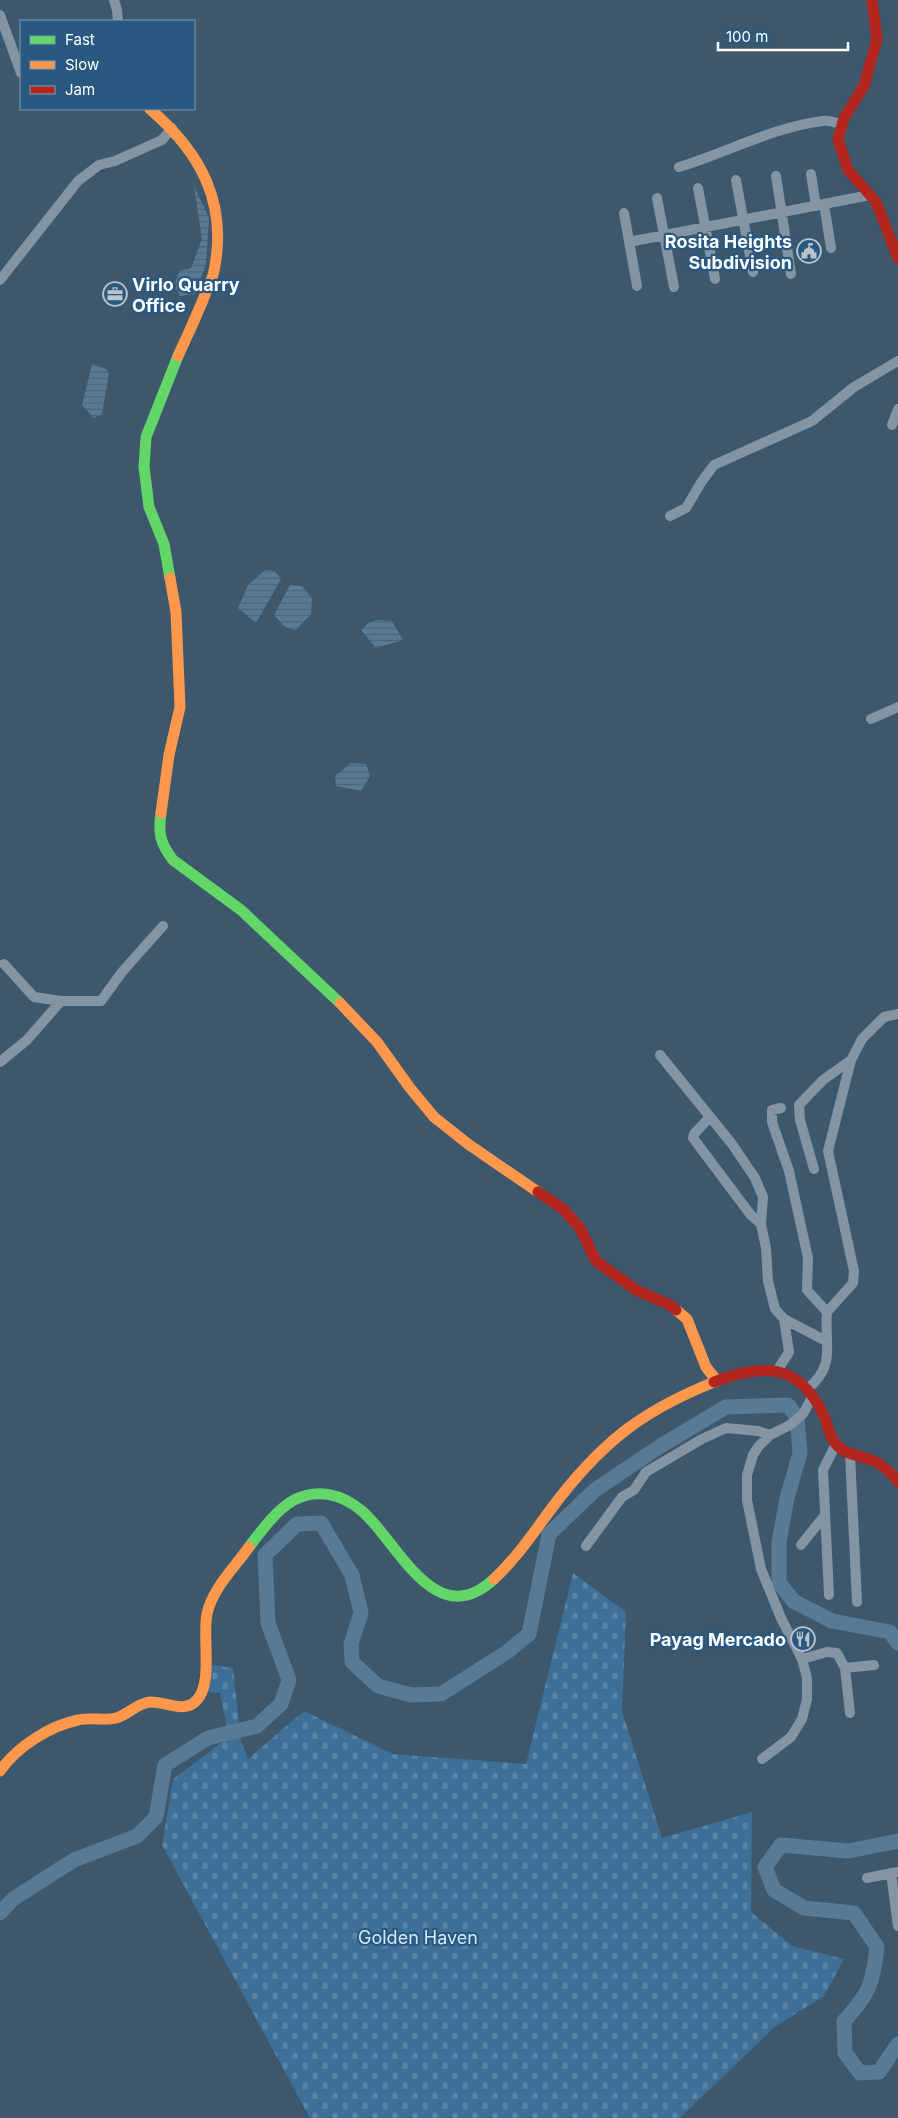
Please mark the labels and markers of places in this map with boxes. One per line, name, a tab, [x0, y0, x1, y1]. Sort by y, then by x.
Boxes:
place label: Rosita Heights Subdivision	[665, 231, 792, 273]
public building icon: Rosita Heights Subdivision	[796, 238, 822, 264]
place label: Virlo Quarry Office	[132, 274, 240, 316]
office icon: Virlo Quarry Office	[102, 281, 128, 307]
restaurant icon: Payag Mercado	[790, 1626, 816, 1652]
place label: Payag Mercado	[650, 1629, 786, 1650]

